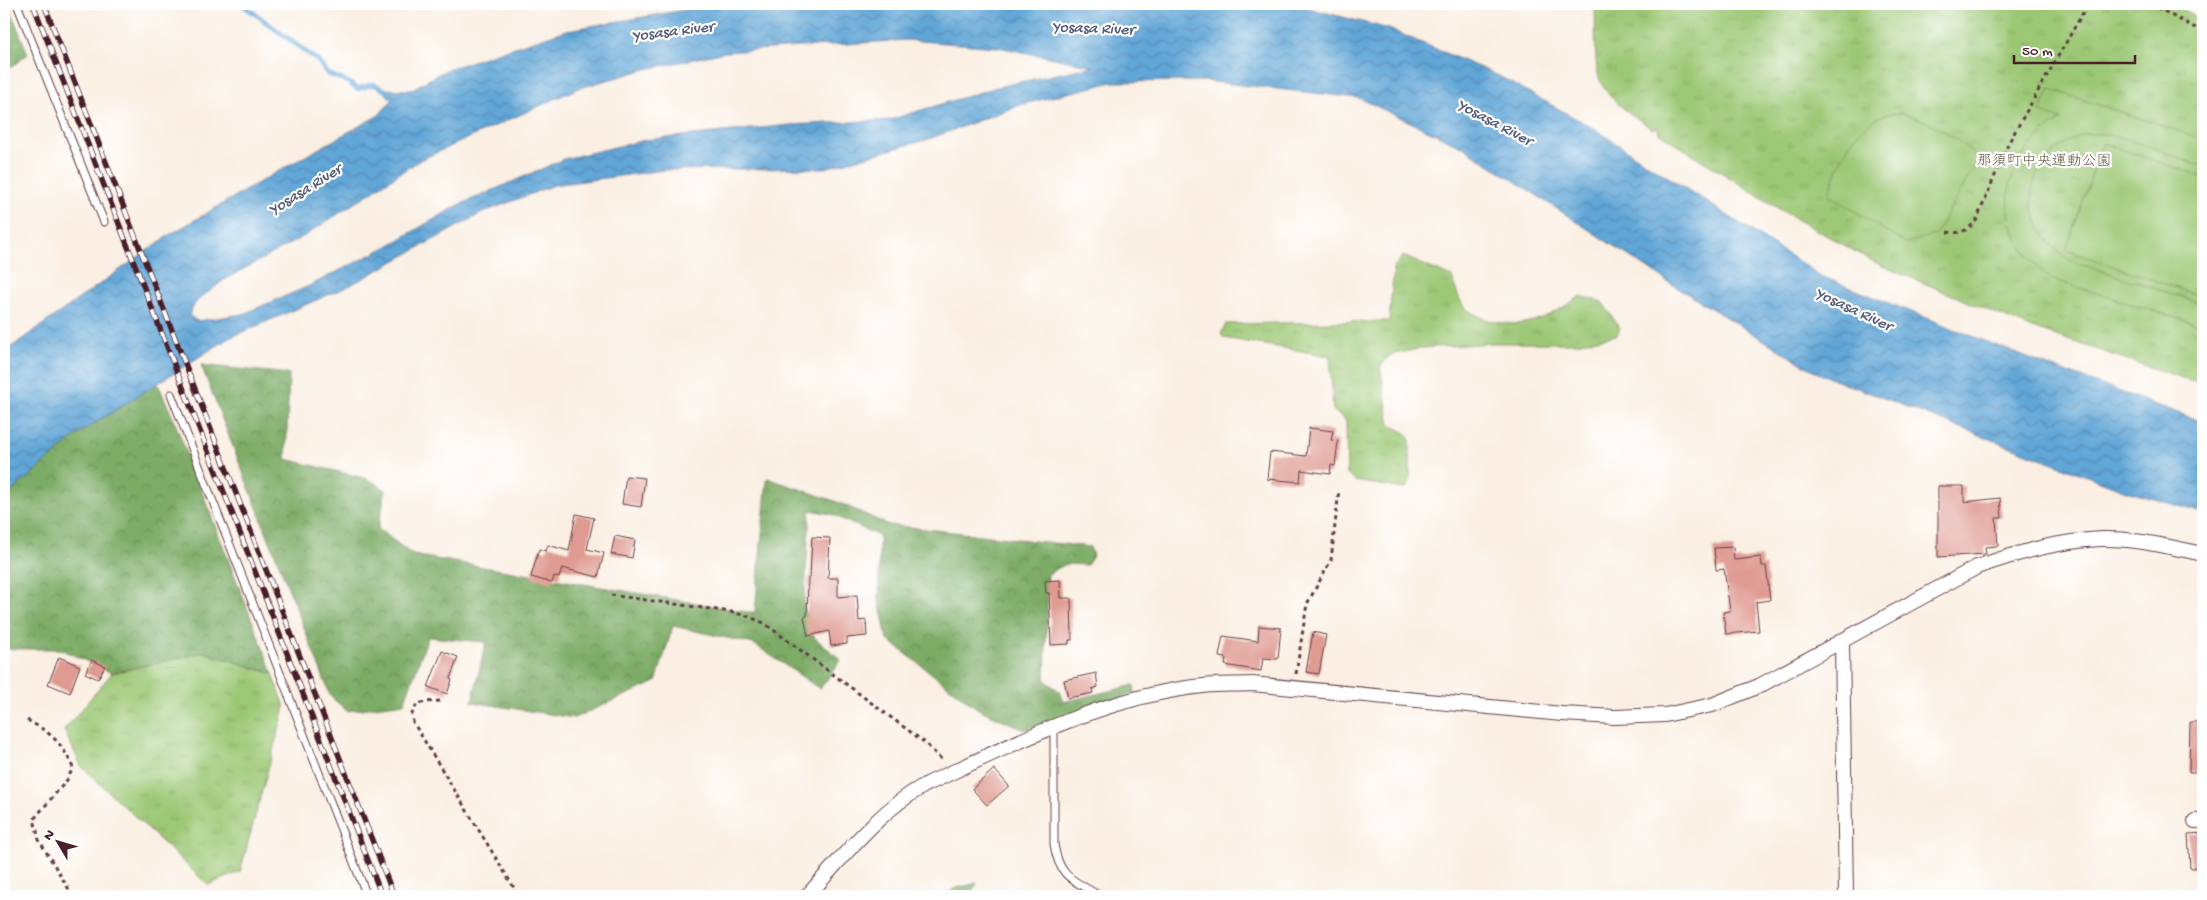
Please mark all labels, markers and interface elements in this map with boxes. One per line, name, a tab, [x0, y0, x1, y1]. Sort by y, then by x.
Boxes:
water label: Yosasa River	[631, 18, 718, 47]
water label: Yosasa River	[1052, 19, 1138, 41]
scale bar	[2014, 32, 2136, 64]
text: 50 m	[2022, 43, 2053, 61]
water label: Yosasa River	[1453, 96, 1538, 153]
park label: 那須町中央運動公園	[1976, 152, 2112, 171]
water label: Yosasa River	[266, 159, 349, 221]
water label: Yosasa River	[1812, 285, 1897, 338]
north arrow	[32, 818, 82, 868]
text: N	[40, 827, 59, 844]

